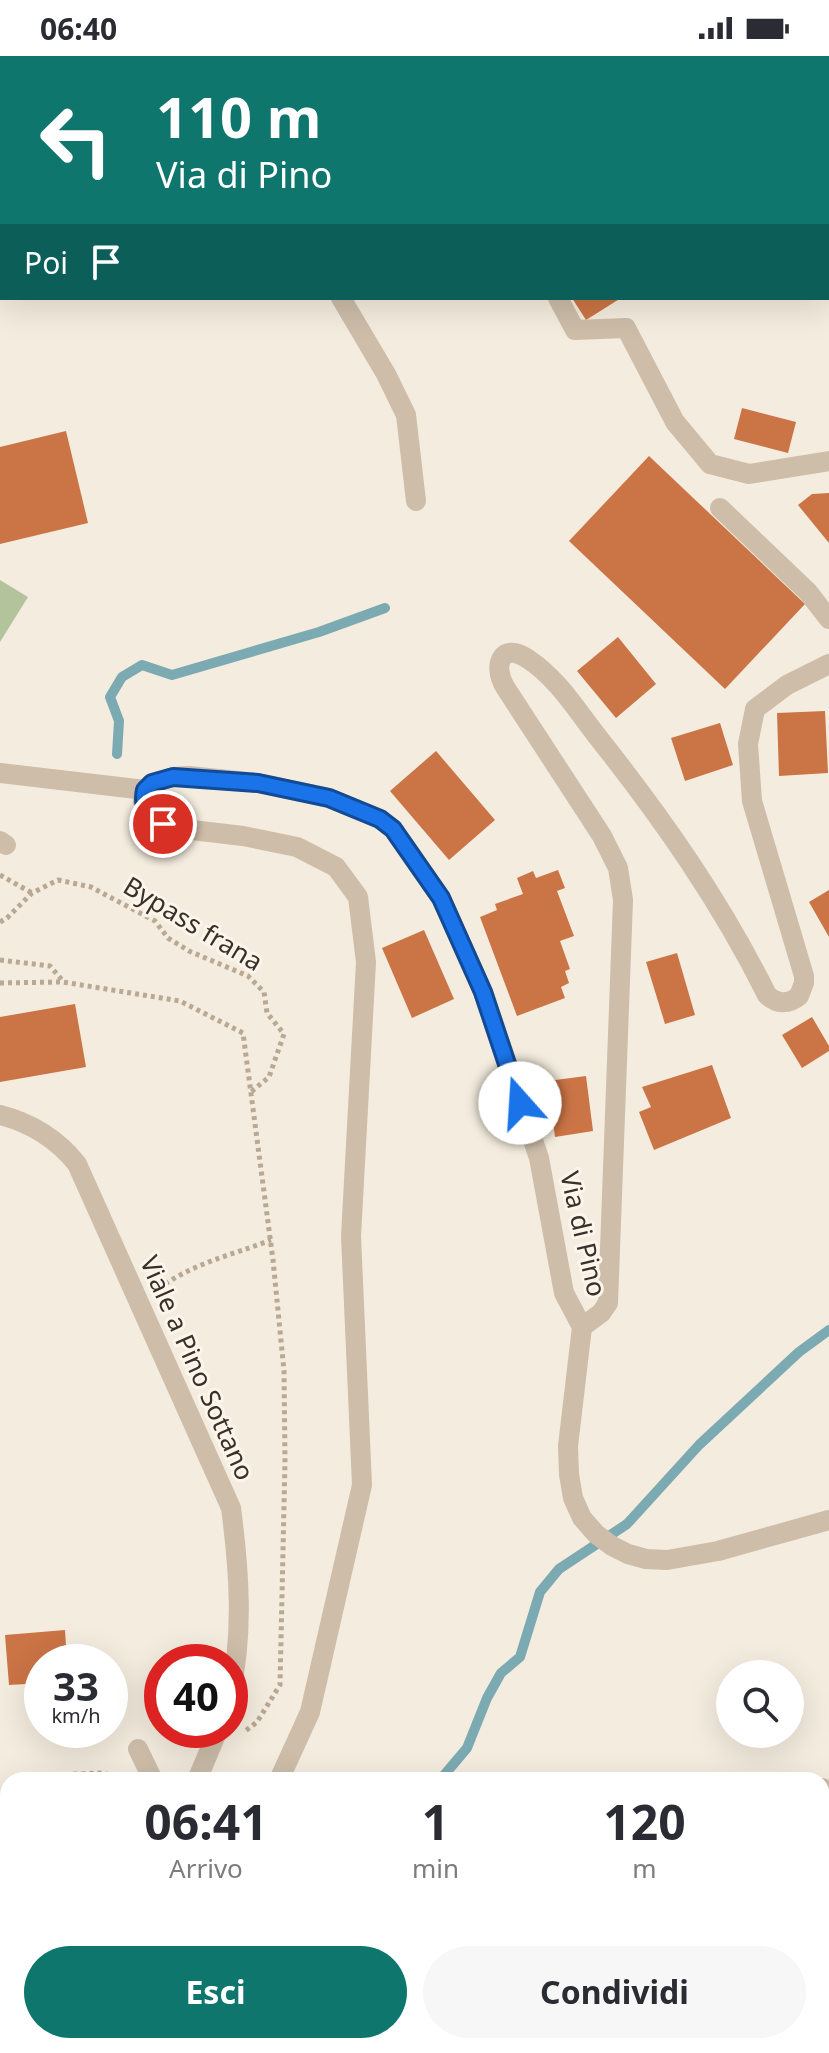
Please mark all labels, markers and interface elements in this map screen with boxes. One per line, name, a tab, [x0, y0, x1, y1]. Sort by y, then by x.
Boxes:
text: 06:40	[40, 8, 117, 49]
text: 110 m	[156, 78, 321, 154]
icon: left	[24, 88, 128, 192]
text: Via di Pino	[156, 150, 332, 199]
icon: arrive	[84, 240, 128, 284]
text: Poi	[24, 242, 68, 283]
pin	[129, 790, 197, 858]
icon: arrive	[141, 802, 185, 846]
street label: Bypass frana	[117, 867, 270, 979]
position arrow	[478, 1061, 562, 1145]
street label: Via di Pino	[552, 1168, 616, 1300]
street label: Viale a Pino Sottano	[132, 1249, 264, 1486]
speed limit sign: 40	[144, 1644, 248, 1748]
text: 33	[53, 1658, 99, 1713]
map controls	[716, 1660, 804, 1748]
button: search	[716, 1660, 804, 1748]
text: km/h	[51, 1702, 101, 1729]
text: 06:41	[144, 1789, 268, 1854]
text: 1	[422, 1789, 449, 1854]
text: 120	[603, 1789, 686, 1854]
text: Arrivo	[169, 1850, 243, 1886]
text: min	[412, 1850, 459, 1886]
text: m	[632, 1850, 657, 1886]
button: Esci	[24, 1946, 407, 2038]
button: Condividi	[423, 1946, 806, 2038]

